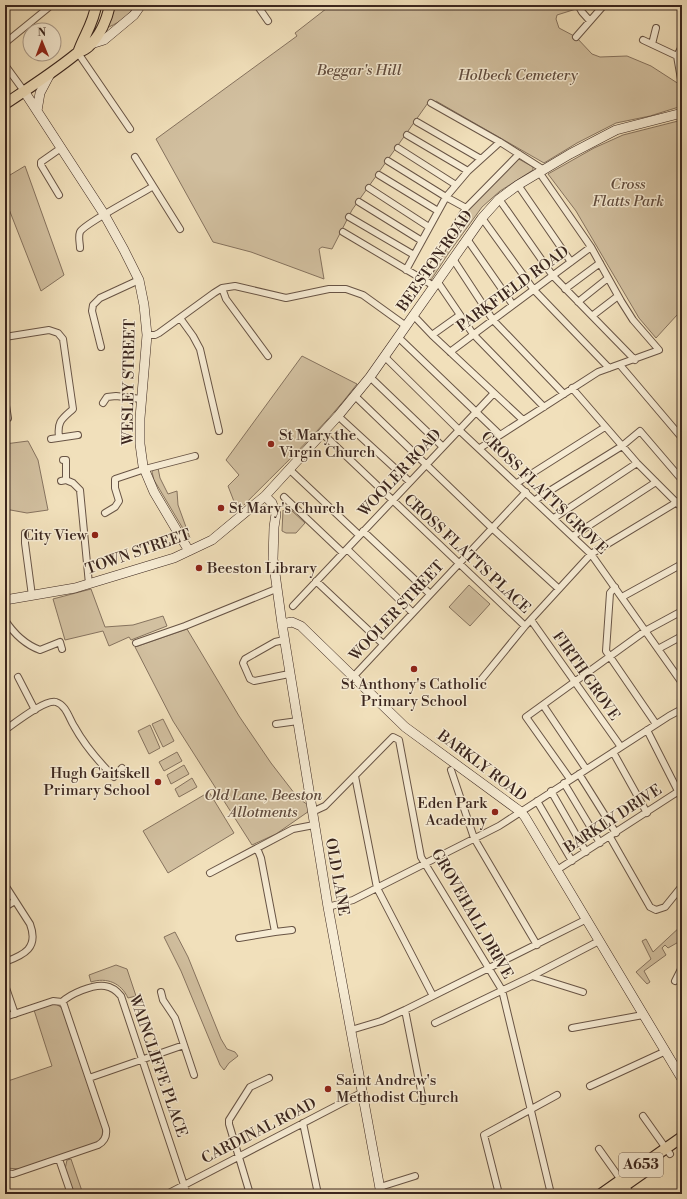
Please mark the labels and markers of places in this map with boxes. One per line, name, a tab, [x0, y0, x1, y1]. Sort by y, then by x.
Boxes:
place label: St Mary the Virgin Church	[278, 426, 375, 462]
marker: St Mary the Virgin Church	[266, 439, 276, 449]
place label: St Mary's Church	[229, 499, 345, 518]
marker: St Mary's Church	[216, 503, 226, 513]
place label: City View	[24, 526, 88, 545]
marker: City View	[90, 530, 100, 540]
place label: Beeston Library	[206, 559, 317, 578]
marker: Beeston Library	[194, 563, 204, 573]
marker: St Anthony's Catholic Primary School	[409, 664, 419, 674]
place label: St Anthony's Catholic Primary School	[341, 675, 487, 711]
place label: Hugh Gaitskell Primary School	[44, 764, 151, 800]
marker: Hugh Gaitskell Primary School	[153, 777, 163, 787]
place label: Eden Park Academy	[417, 794, 488, 830]
marker: Eden Park Academy	[490, 807, 500, 817]
place label: Saint Andrew's Methodist Church	[336, 1071, 459, 1107]
marker: Saint Andrew's Methodist Church	[323, 1084, 333, 1094]

